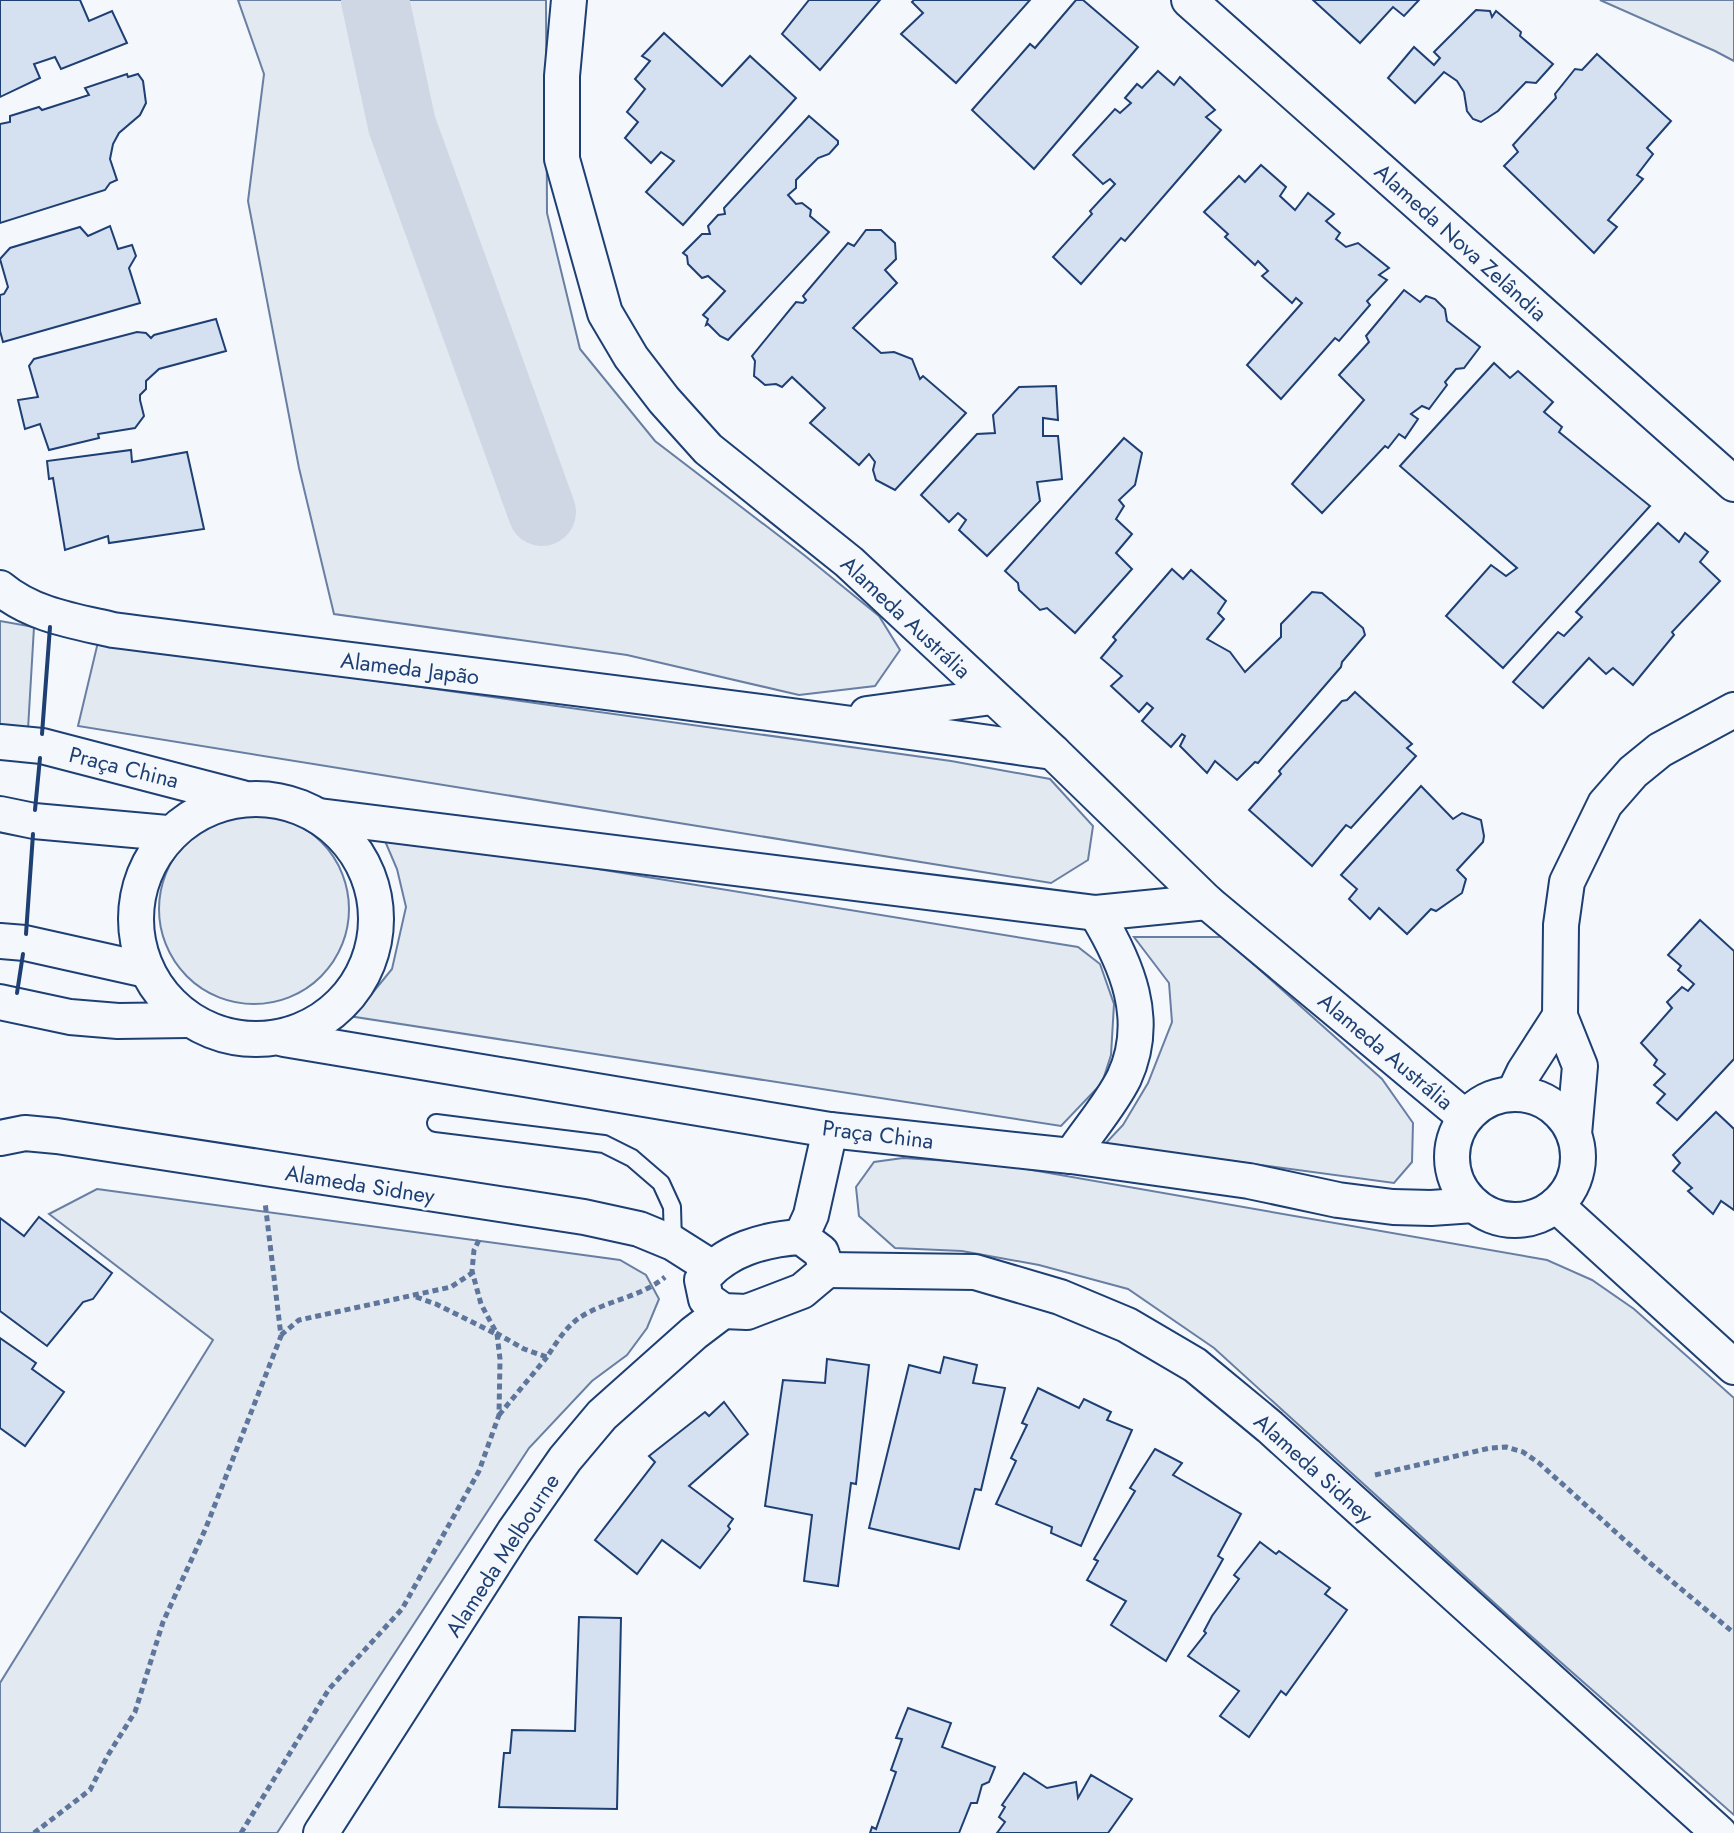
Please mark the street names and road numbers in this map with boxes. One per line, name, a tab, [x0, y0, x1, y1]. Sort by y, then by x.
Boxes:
street label: Alameda Nova Zelândia	[1368, 156, 1554, 328]
street label: Alameda Austrália	[834, 548, 978, 686]
street label: Alameda Japão	[339, 644, 481, 692]
street label: Praça China	[66, 738, 182, 796]
street label: Alameda Austrália	[1311, 985, 1461, 1117]
street label: Praça China	[821, 1111, 935, 1157]
street label: Alameda Sidney	[283, 1156, 437, 1212]
street label: Alameda Sidney	[1247, 1406, 1381, 1531]
street label: Alameda Melbourne	[437, 1467, 567, 1643]

